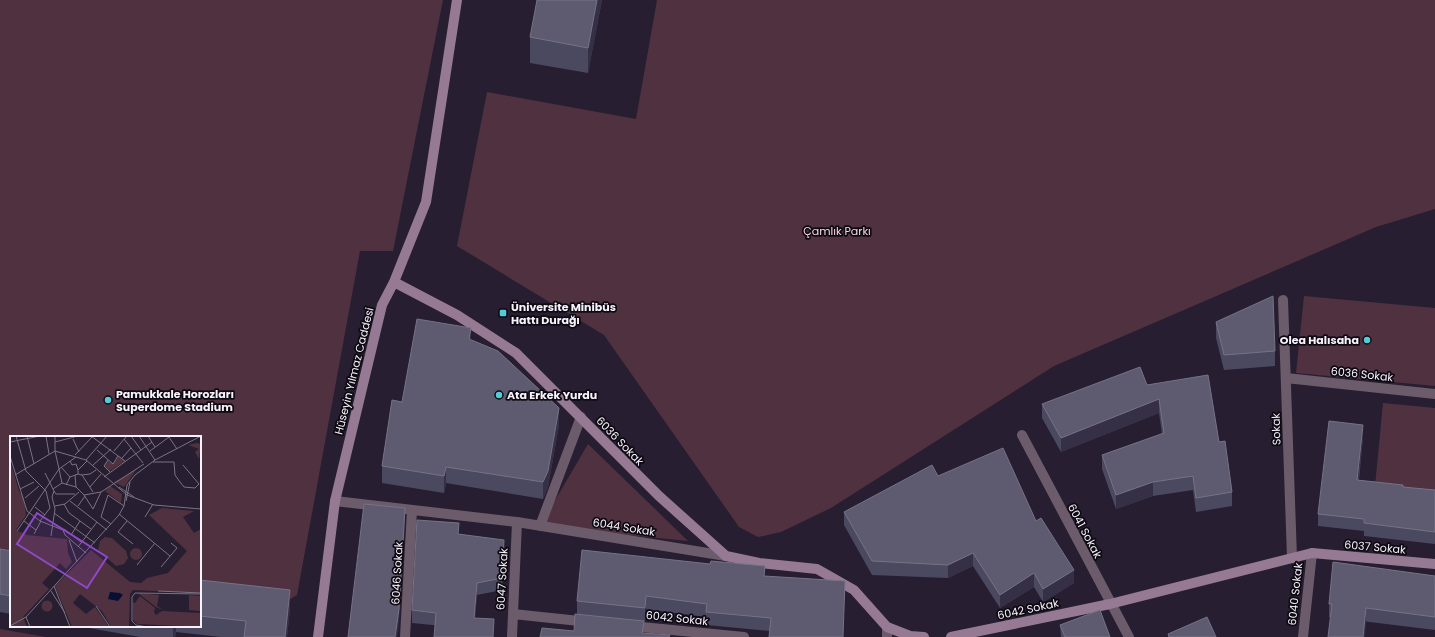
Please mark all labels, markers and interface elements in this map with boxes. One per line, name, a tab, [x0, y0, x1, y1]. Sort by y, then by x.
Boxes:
park label: Çamlık Parkı	[803, 223, 871, 239]
place label: Üniversite Minibüs Hattı Durağı	[511, 299, 616, 328]
street label: Hüseyin Yılmaz Caddesi	[330, 305, 378, 436]
marker: Üniversite Minibüs Hattı Durağı	[498, 308, 508, 318]
place label: Olea Halısaha	[1280, 332, 1359, 348]
marker: Olea Halısaha	[1362, 335, 1372, 345]
street label: 6036 Sokak	[1330, 363, 1394, 385]
place label: Pamukkale Horozları Superdome Stadium	[116, 386, 234, 415]
place label: Ata Erkek Yurdu	[507, 387, 597, 403]
marker: Ata Erkek Yurdu	[494, 390, 504, 400]
marker: Pamukkale Horozları Superdome Stadium	[103, 395, 113, 405]
street label: Sokak	[1267, 412, 1285, 445]
street label: 6036 Sokak	[593, 413, 648, 469]
inset map	[10, 436, 201, 627]
street label: 6041 Sokak	[1064, 501, 1106, 561]
street label: 6044 Sokak	[592, 514, 657, 540]
street label: 6037 Sokak	[1344, 536, 1407, 558]
street label: 6046 Sokak	[387, 541, 407, 605]
street label: 6047 Sokak	[492, 547, 512, 610]
street label: 6040 Sokak	[1284, 562, 1306, 626]
street label: 6042 Sokak	[996, 595, 1060, 623]
street label: 6042 Sokak	[645, 607, 709, 629]

